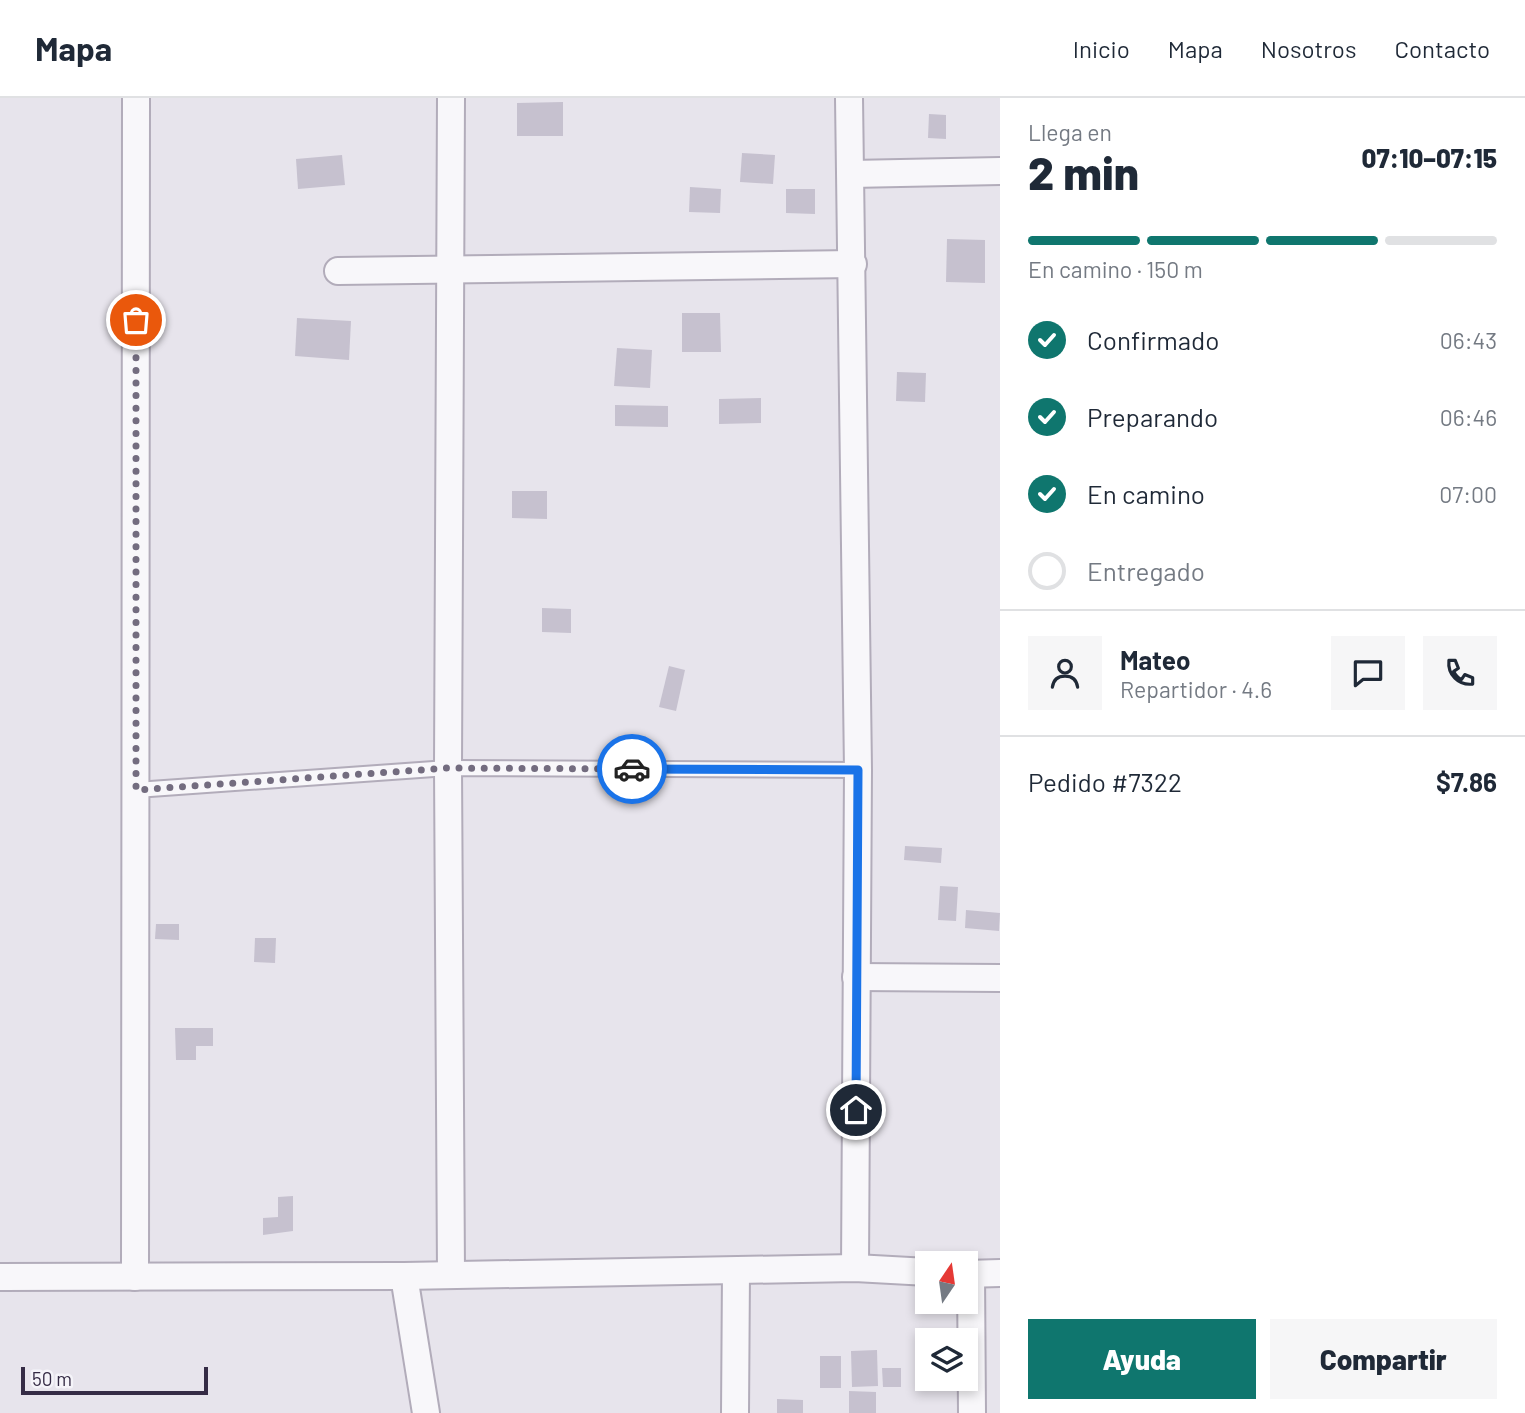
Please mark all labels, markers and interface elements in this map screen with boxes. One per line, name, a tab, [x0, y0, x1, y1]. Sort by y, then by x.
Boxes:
text: Mapa	[35, 28, 112, 68]
text: Inicio	[1073, 34, 1130, 63]
text: Mapa	[1168, 34, 1223, 63]
text: Nosotros	[1261, 34, 1357, 63]
text: Contacto	[1395, 34, 1490, 63]
text: Llega en	[1028, 118, 1112, 146]
text: 07:10–07:15	[1362, 142, 1497, 173]
text: 2 min	[1028, 144, 1139, 199]
text: En camino · 150 m	[1028, 255, 1203, 283]
pin	[106, 290, 166, 350]
icon: bag	[117, 301, 155, 339]
icon: check	[1028, 321, 1066, 359]
text: Confirmado	[1087, 324, 1219, 355]
text: 06:43	[1440, 326, 1497, 354]
icon: check	[1028, 398, 1066, 436]
text: Preparando	[1087, 401, 1218, 432]
text: 06:46	[1440, 403, 1497, 431]
icon: check	[1028, 475, 1066, 513]
text: En camino	[1087, 478, 1205, 509]
text: 07:00	[1439, 480, 1497, 508]
text: Entregado	[1087, 555, 1205, 586]
button: person	[1028, 636, 1102, 710]
button: chat	[1331, 636, 1405, 710]
button: phone	[1423, 636, 1497, 710]
text: Mateo	[1120, 644, 1190, 675]
text: Repartidor · 4.6	[1120, 675, 1272, 703]
courier	[597, 734, 667, 804]
icon: car	[613, 750, 651, 788]
text: Pedido #7322	[1028, 766, 1182, 797]
text: $7.86	[1436, 766, 1497, 797]
pin	[826, 1080, 886, 1140]
icon: home	[837, 1091, 875, 1129]
north arrow	[915, 1251, 978, 1314]
map controls	[915, 1251, 978, 1391]
button: Ayuda	[1028, 1319, 1256, 1399]
button: Compartir	[1270, 1319, 1497, 1399]
button: layers	[915, 1328, 978, 1391]
scale bar	[21, 1364, 208, 1396]
text: 50 m	[32, 1367, 72, 1390]

